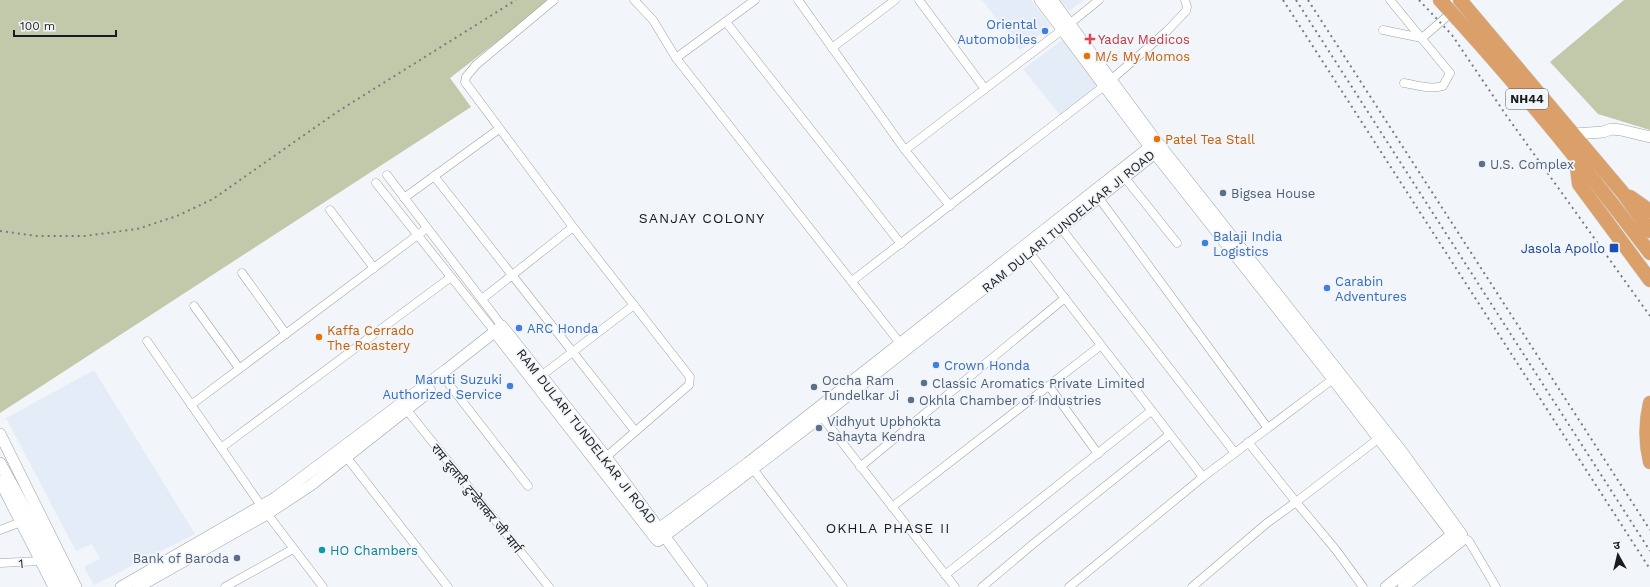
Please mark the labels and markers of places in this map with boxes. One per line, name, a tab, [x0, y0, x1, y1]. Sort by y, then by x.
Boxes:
place label: Oriental Automobiles	[957, 17, 1037, 47]
marker: Oriental Automobiles	[1040, 26, 1050, 36]
place label: Yadav Medicos	[1098, 32, 1190, 47]
marker: Yadav Medicos	[1085, 34, 1095, 44]
place label: M/s My Momos	[1095, 49, 1190, 64]
marker: M/s My Momos	[1082, 51, 1092, 61]
place label: Patel Tea Stall	[1165, 132, 1255, 147]
marker: Patel Tea Stall	[1152, 134, 1162, 144]
place label: U.S. Complex	[1490, 157, 1574, 172]
marker: U.S. Complex	[1477, 159, 1487, 169]
place label: Bigsea House	[1231, 186, 1315, 201]
marker: Bigsea House	[1218, 188, 1228, 198]
place label: Balaji India Logistics	[1213, 229, 1283, 259]
marker: Balaji India Logistics	[1200, 238, 1210, 248]
place label: Jasola Apollo	[1521, 241, 1605, 256]
marker: Jasola Apollo	[1608, 242, 1620, 254]
place label: Carabin Adventures	[1335, 274, 1407, 304]
marker: Carabin Adventures	[1322, 283, 1332, 293]
place label: ARC Honda	[527, 321, 599, 336]
place label: Kaffa Cerrado The Roastery	[327, 323, 414, 353]
marker: ARC Honda	[514, 323, 524, 333]
marker: Kaffa Cerrado The Roastery	[314, 332, 324, 342]
place label: Crown Honda	[944, 358, 1030, 373]
marker: Crown Honda	[931, 360, 941, 370]
place label: Maruti Suzuki Authorized Service	[382, 372, 502, 402]
place label: Occha Ram Tundelkar Ji	[822, 373, 899, 403]
place label: Classic Aromatics Private Limited	[932, 376, 1145, 391]
marker: Classic Aromatics Private Limited	[919, 378, 929, 388]
marker: Maruti Suzuki Authorized Service	[505, 381, 515, 391]
marker: Occha Ram Tundelkar Ji	[809, 382, 819, 392]
place label: Okhla Chamber of Industries	[919, 393, 1102, 408]
marker: Okhla Chamber of Industries	[906, 395, 916, 405]
place label: Vidhyut Upbhokta Sahayta Kendra	[827, 414, 942, 444]
marker: Vidhyut Upbhokta Sahayta Kendra	[814, 423, 824, 433]
place label: HO Chambers	[330, 543, 418, 558]
marker: HO Chambers	[317, 545, 327, 555]
place label: Bank of Baroda	[133, 551, 230, 566]
marker: Bank of Baroda	[232, 553, 242, 563]

